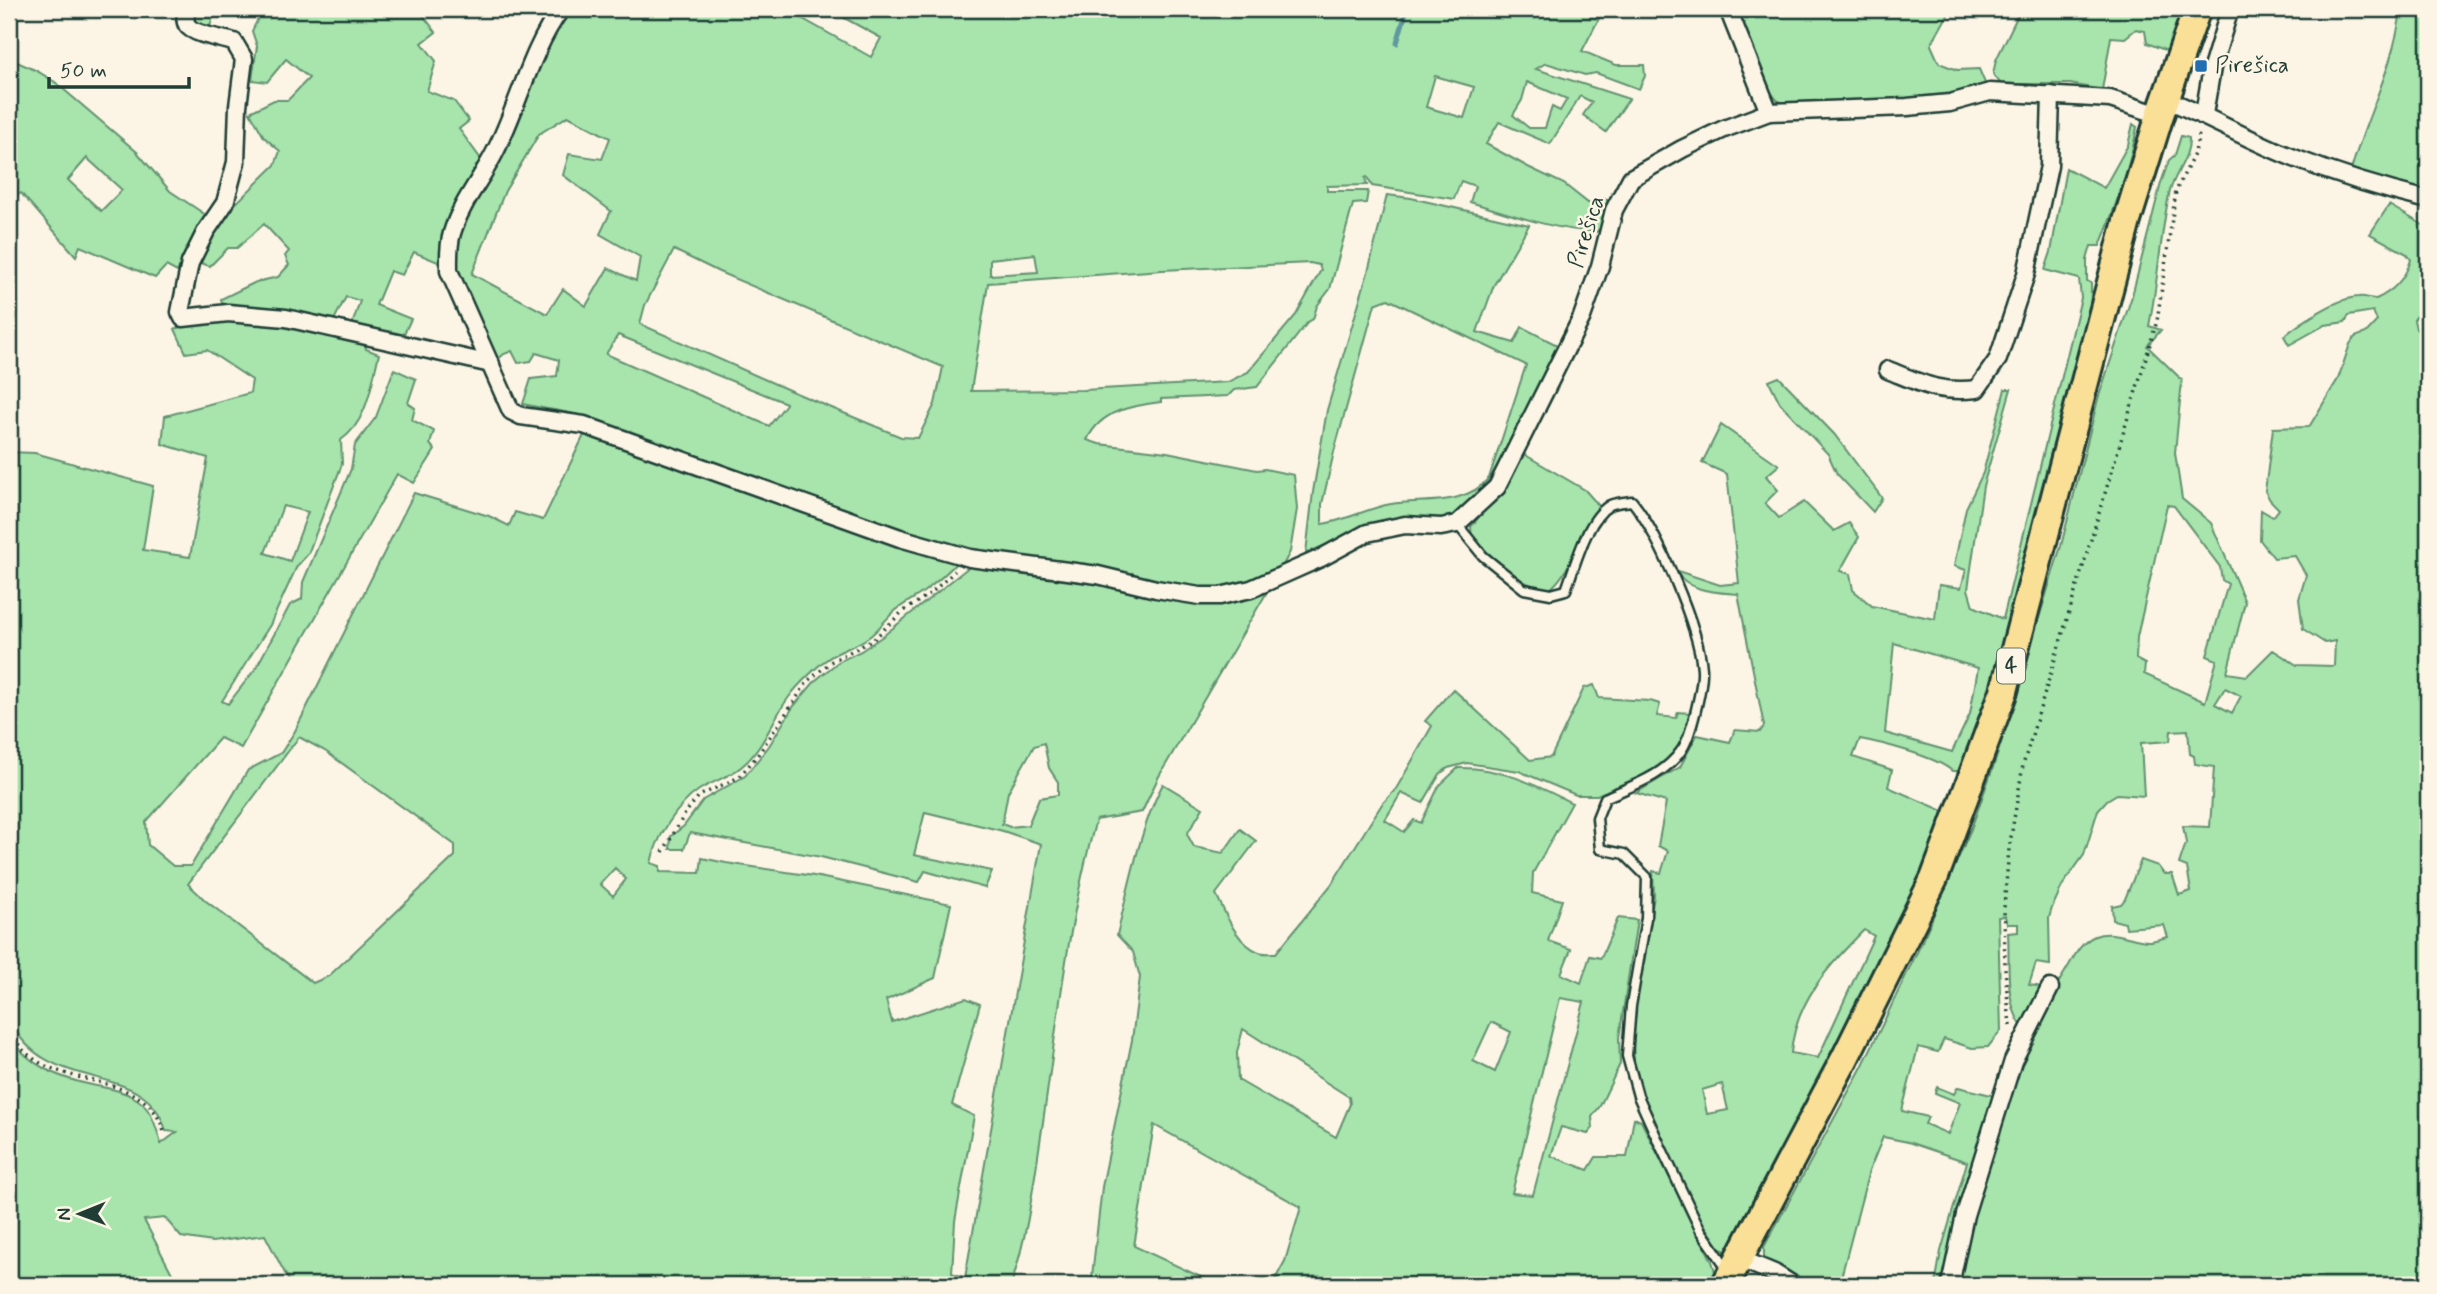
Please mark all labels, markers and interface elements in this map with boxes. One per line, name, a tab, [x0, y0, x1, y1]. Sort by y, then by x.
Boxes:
scale bar	[49, 46, 189, 90]
place label: Pirešica	[2215, 51, 2289, 81]
text: 50 m	[60, 57, 107, 85]
marker: Pirešica	[2193, 58, 2209, 74]
street label: Pirešica	[1561, 192, 1613, 272]
road number: 4	[1997, 648, 2025, 684]
north arrow	[46, 1178, 116, 1248]
text: N	[52, 1208, 77, 1221]

